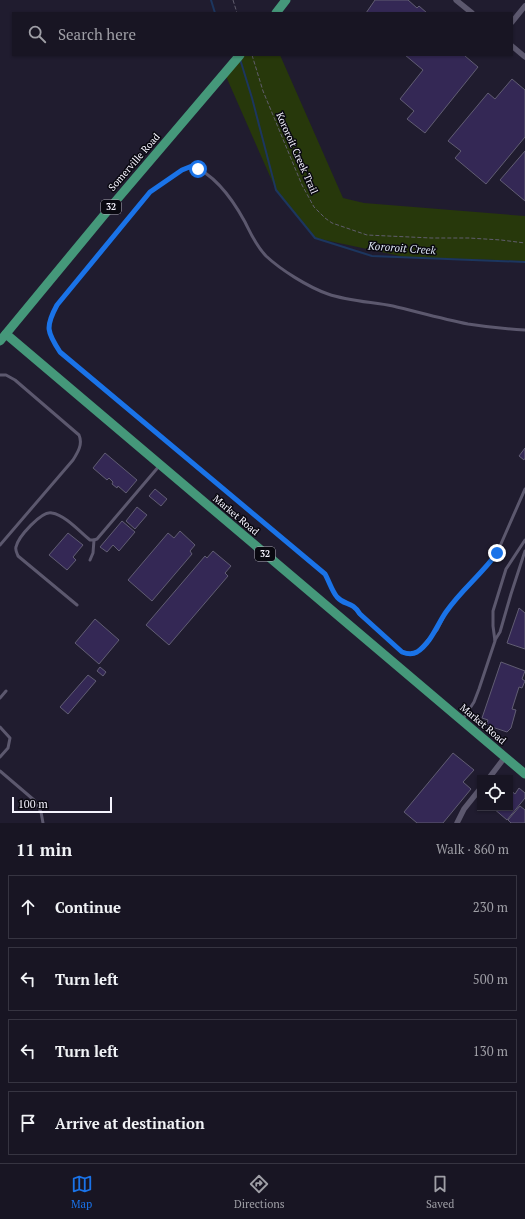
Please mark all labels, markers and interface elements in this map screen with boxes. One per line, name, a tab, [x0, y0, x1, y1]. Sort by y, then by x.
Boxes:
search box	[12, 12, 513, 56]
icon: search	[26, 23, 48, 45]
text: Search here	[58, 24, 136, 44]
street label: Kororoit Creek Trail	[273, 110, 321, 196]
street label: Somerville Road	[105, 130, 163, 194]
route start	[189, 160, 207, 178]
road number: 32	[101, 200, 121, 214]
water label: Kororoit Creek	[367, 239, 437, 257]
street label: Market Road	[210, 492, 262, 538]
route end	[488, 544, 506, 562]
road number: 32	[255, 547, 275, 561]
street label: Market Road	[457, 701, 509, 747]
map controls	[477, 775, 513, 811]
button: locate	[477, 775, 513, 811]
scale bar	[12, 795, 112, 814]
text: 100 m	[18, 797, 48, 811]
text: 11 min	[16, 838, 72, 861]
text: Walk · 860 m	[436, 840, 509, 858]
icon: ahead	[17, 896, 39, 918]
text: Continue	[55, 897, 121, 917]
text: 230 m	[473, 898, 508, 916]
icon: left	[17, 968, 39, 990]
text: Turn left	[55, 969, 119, 989]
text: 500 m	[473, 970, 508, 988]
icon: left	[17, 1040, 39, 1062]
text: Turn left	[55, 1041, 119, 1061]
text: 130 m	[473, 1042, 508, 1060]
icon: arrive	[17, 1112, 39, 1134]
text: Arrive at destination	[55, 1113, 205, 1133]
tab: Map	[71, 1173, 93, 1211]
tab: Directions	[234, 1173, 285, 1211]
tab: Saved	[426, 1173, 454, 1211]

